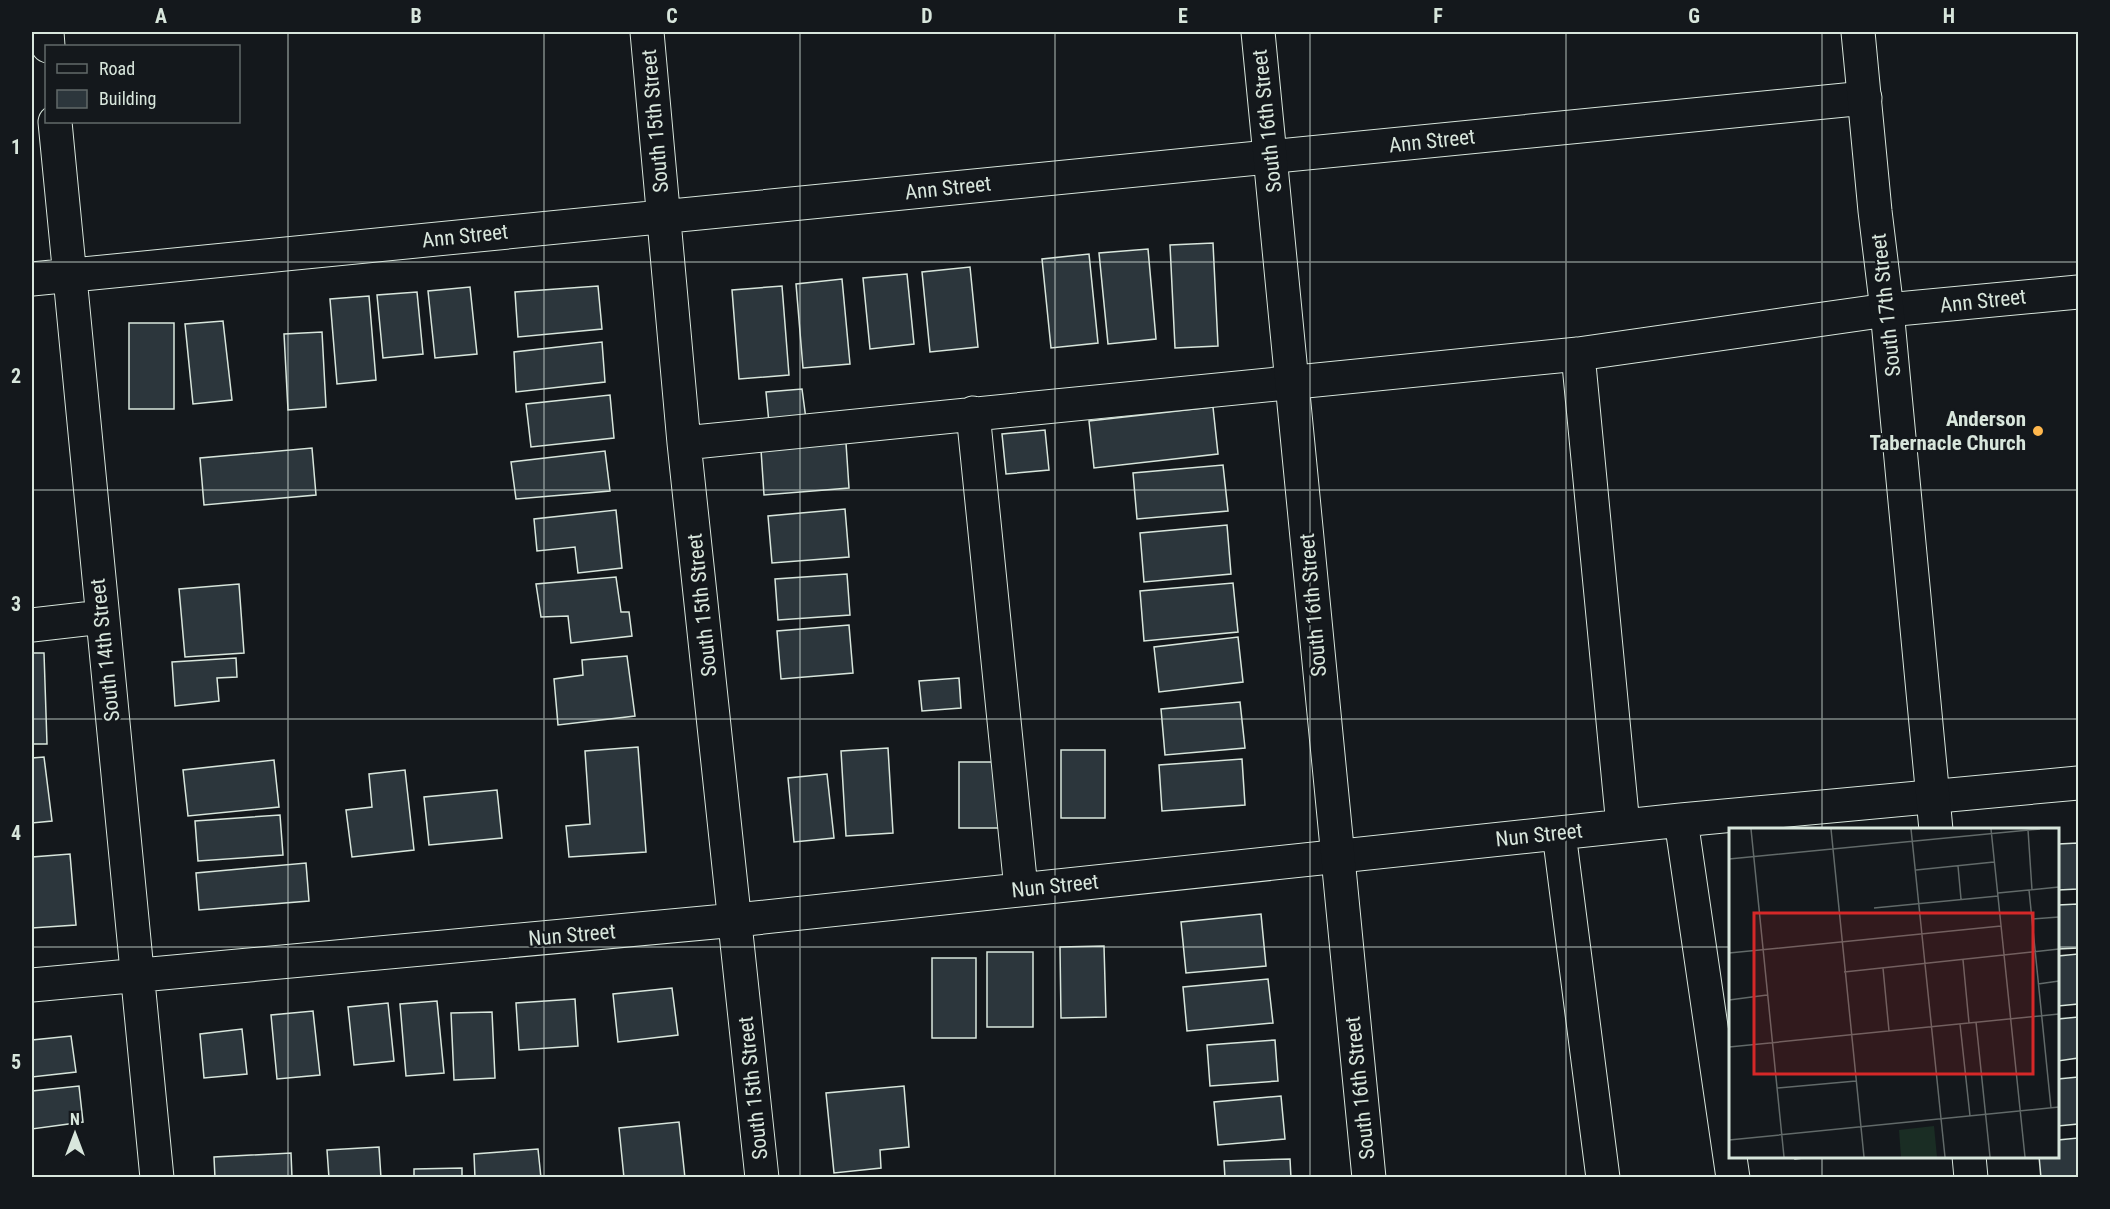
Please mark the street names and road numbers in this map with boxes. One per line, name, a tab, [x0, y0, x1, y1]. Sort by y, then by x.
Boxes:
street label: South 15th Street	[637, 48, 673, 194]
street label: South 16th Street	[1248, 48, 1286, 194]
street label: Ann Street	[1388, 125, 1476, 157]
street label: Ann Street	[904, 172, 992, 204]
street label: Ann Street	[421, 220, 509, 252]
street label: South 17th Street	[1867, 232, 1905, 378]
street label: Ann Street	[1939, 285, 2027, 317]
street label: South 15th Street	[683, 532, 721, 678]
street label: South 16th Street	[1295, 532, 1331, 678]
street label: South 14th Street	[86, 577, 124, 723]
street label: Nun Street	[1494, 818, 1584, 852]
street label: Nun Street	[1010, 869, 1100, 903]
street label: Nun Street	[527, 919, 617, 951]
street label: South 15th Street	[734, 1015, 772, 1161]
street label: South 16th Street	[1341, 1015, 1379, 1161]

